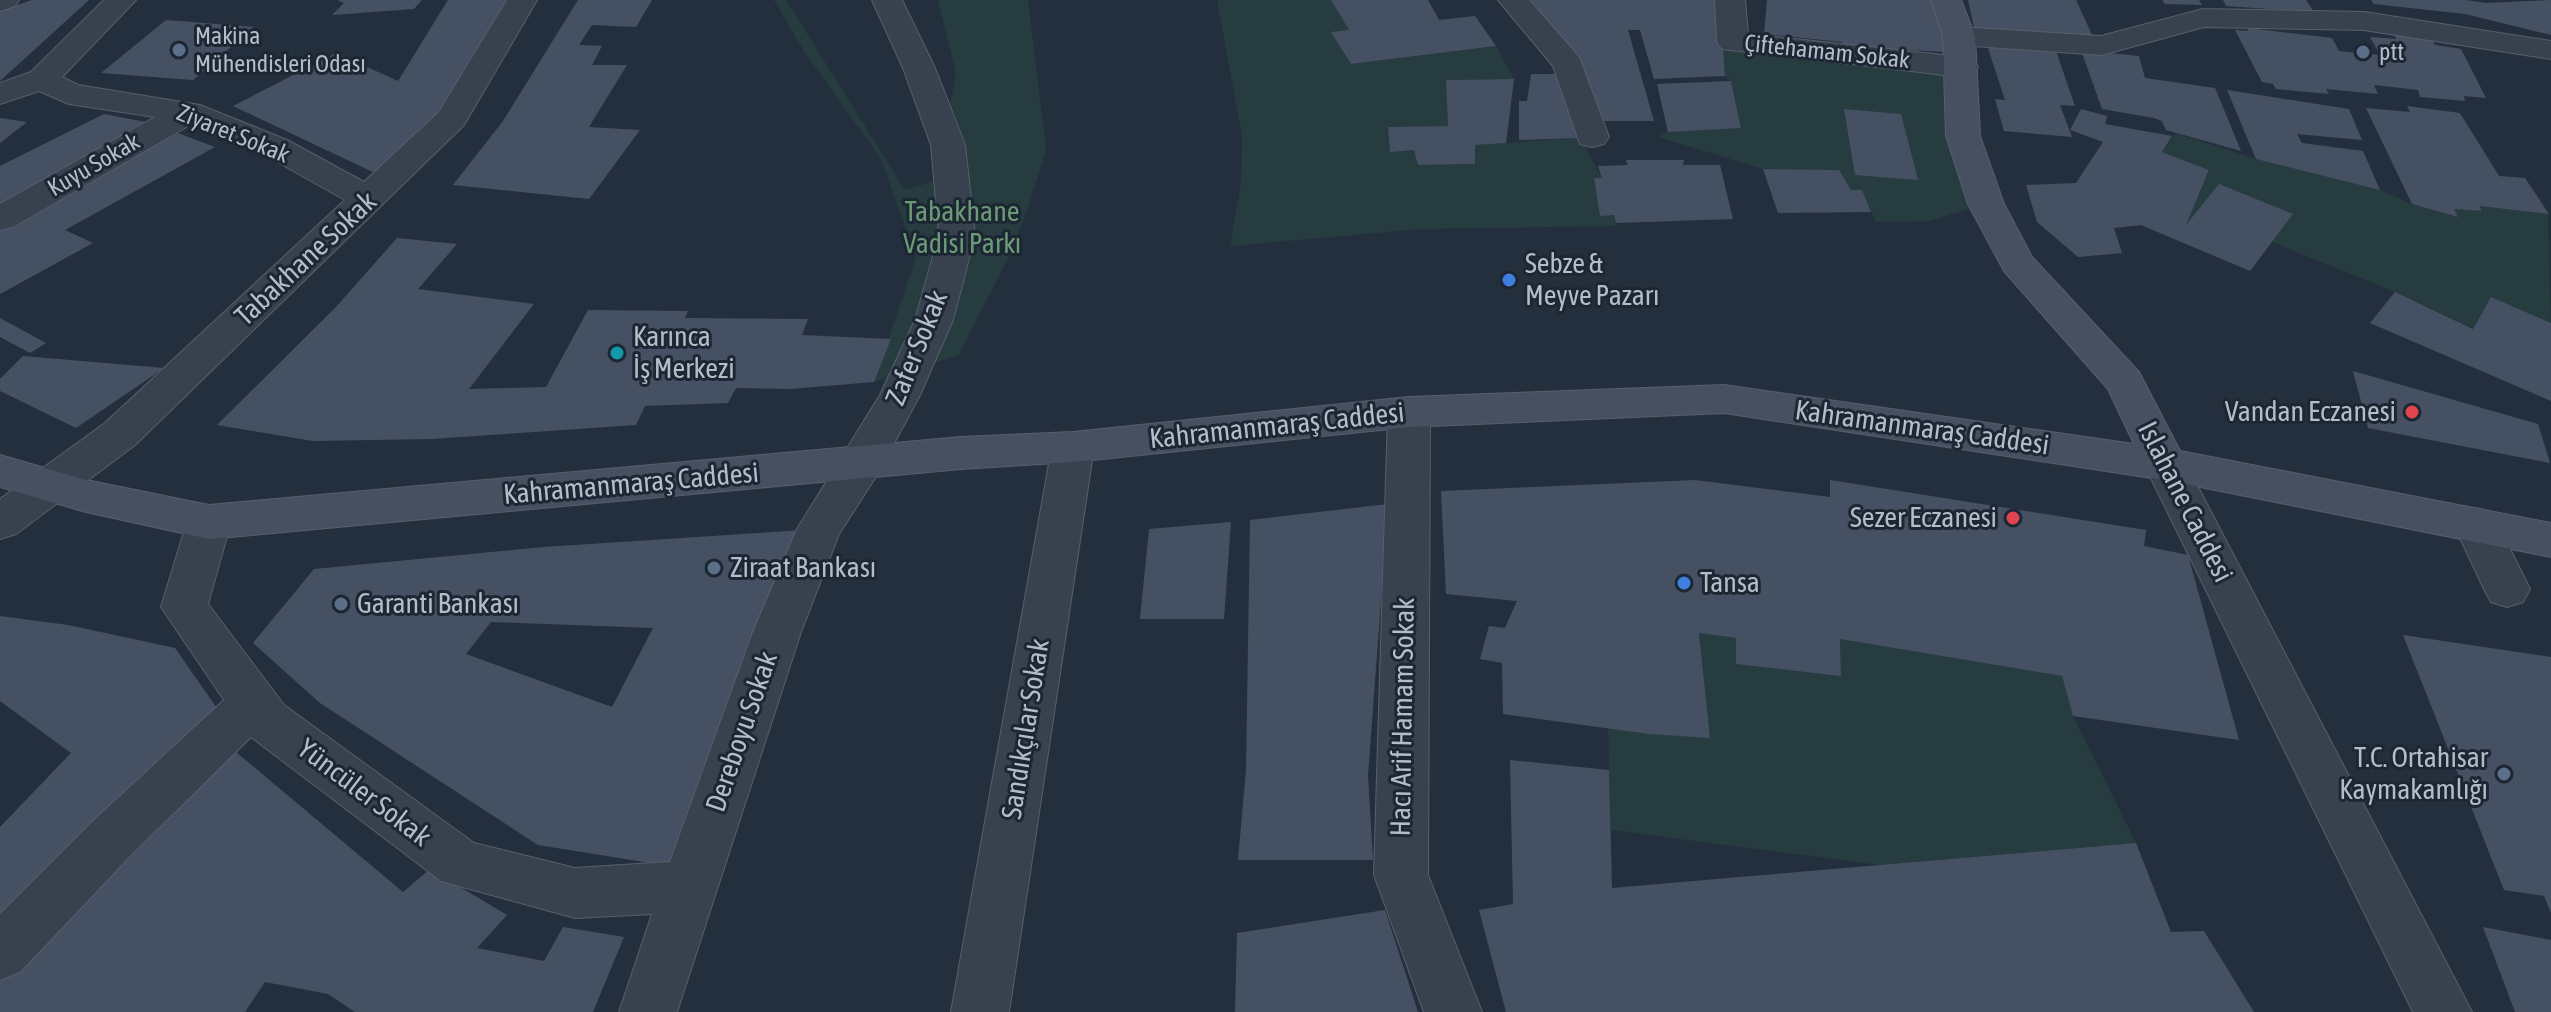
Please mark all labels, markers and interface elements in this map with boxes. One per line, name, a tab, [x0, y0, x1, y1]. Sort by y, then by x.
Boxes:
place label: Makina Mühendisleri Odası	[195, 22, 366, 78]
street label: Çiftehamam Sokak	[1743, 29, 1911, 75]
place label: ptt	[2379, 38, 2404, 66]
marker: Makina Mühendisleri Odası	[170, 41, 188, 59]
marker: ptt	[2354, 43, 2372, 61]
street label: Ziyaret Sokak	[172, 98, 294, 170]
street label: Kuyu Sokak	[43, 127, 145, 203]
street label: Tabakhane Sokak	[228, 185, 384, 333]
park label: Tabakhane Vadisi Parkı	[903, 195, 1021, 261]
place label: Sebze & Meyve Pazarı	[1525, 247, 1660, 313]
marker: Sebze & Meyve Pazarı	[1500, 271, 1518, 289]
street label: Zafer Sokak	[879, 286, 955, 410]
place label: Karınca İş Merkezi	[633, 320, 735, 386]
marker: Karınca İş Merkezi	[608, 344, 626, 362]
street label: Kahramanmaraş Caddesi	[1793, 394, 2051, 462]
place label: Vandan Eczanesi	[2225, 395, 2396, 429]
street label: Kahramanmaraş Caddesi	[1148, 396, 1406, 456]
marker: Vandan Eczanesi	[2403, 403, 2421, 421]
street label: Islahane Caddesi	[2130, 416, 2240, 588]
street label: Kahramanmaraş Caddesi	[502, 456, 760, 512]
place label: Sezer Eczanesi	[1850, 501, 1997, 535]
marker: Sezer Eczanesi	[2004, 509, 2022, 527]
place label: Ziraat Bankası	[730, 551, 876, 585]
marker: Ziraat Bankası	[705, 559, 723, 577]
place label: Tansa	[1700, 566, 1760, 600]
marker: Tansa	[1675, 574, 1693, 592]
place label: Garanti Bankası	[357, 587, 519, 621]
marker: Garanti Bankası	[332, 595, 350, 613]
street label: Hacı Arif Hamam Sokak	[1384, 597, 1422, 837]
street label: Sandıkçılar Sokak	[995, 637, 1057, 821]
street label: Dereboyu Sokak	[699, 648, 785, 816]
street label: Yüncüler Sokak	[291, 732, 437, 854]
place label: T.C. Ortahisar Kaymakamlığı	[2339, 741, 2488, 807]
marker: T.C. Ortahisar Kaymakamlığı	[2495, 765, 2513, 783]

